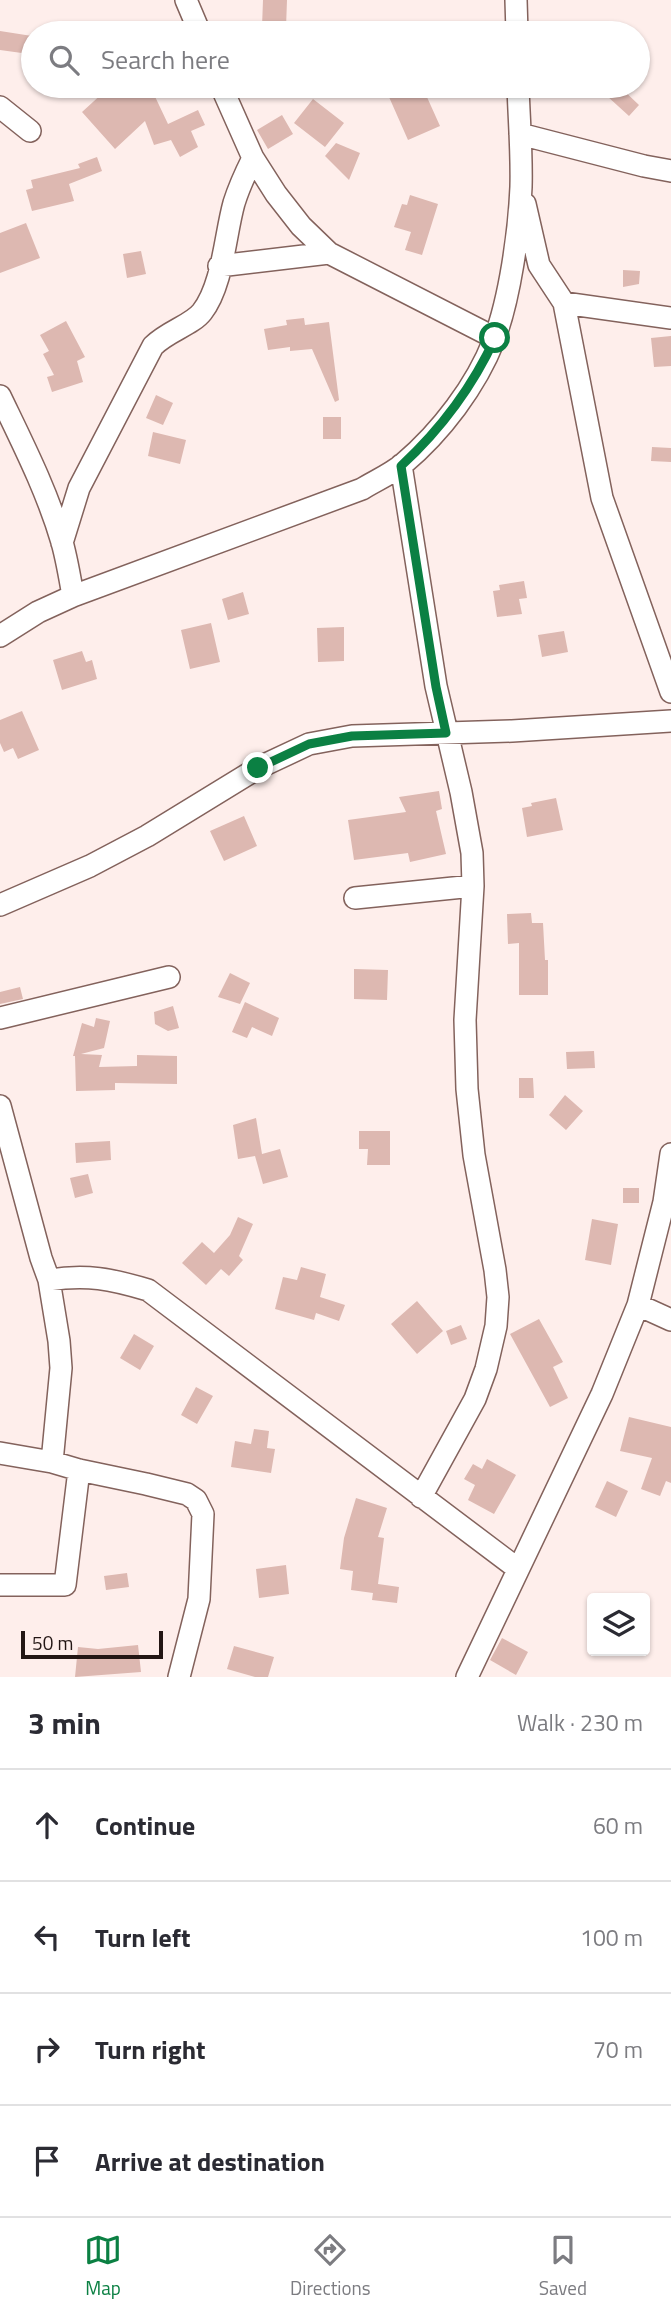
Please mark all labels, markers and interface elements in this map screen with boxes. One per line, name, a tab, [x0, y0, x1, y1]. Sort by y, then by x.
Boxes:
search box	[21, 21, 650, 98]
text: Search here	[101, 40, 230, 79]
icon: search	[45, 41, 83, 79]
route start	[479, 322, 510, 353]
route end	[242, 752, 273, 783]
map controls	[587, 1593, 650, 1656]
button: layers	[587, 1593, 650, 1656]
scale bar	[21, 1628, 163, 1660]
text: 50 m	[32, 1628, 73, 1657]
text: 3 min	[28, 1700, 101, 1746]
text: Walk · 230 m	[517, 1705, 643, 1740]
icon: ahead	[28, 1806, 66, 1844]
text: Continue	[95, 1806, 195, 1845]
text: 60 m	[593, 1808, 643, 1843]
icon: left	[28, 1918, 66, 1956]
text: Turn left	[95, 1918, 190, 1957]
text: 100 m	[580, 1920, 643, 1955]
icon: right	[28, 2030, 66, 2068]
text: Turn right	[95, 2030, 206, 2069]
text: 70 m	[593, 2032, 643, 2067]
icon: arrive	[28, 2142, 66, 2180]
text: Arrive at destination	[95, 2142, 325, 2181]
tab: Map	[84, 2231, 122, 2302]
tab: Directions	[290, 2231, 371, 2302]
tab: Saved	[539, 2231, 587, 2302]

